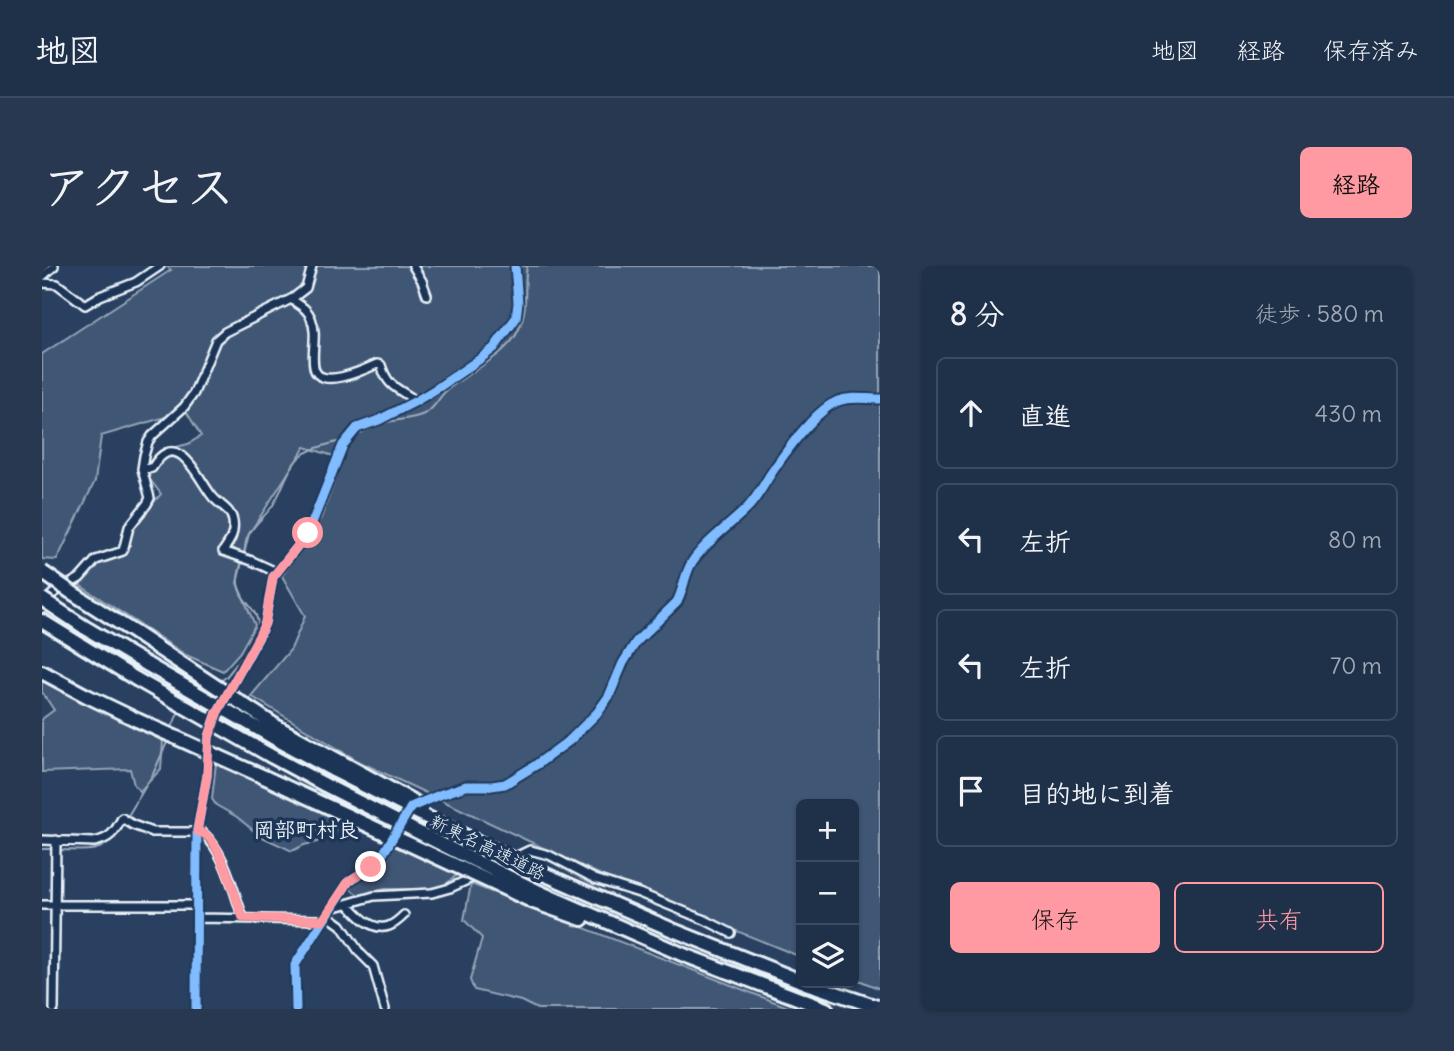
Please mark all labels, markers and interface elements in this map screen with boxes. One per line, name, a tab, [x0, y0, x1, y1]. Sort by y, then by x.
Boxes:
text: 地図	[35, 29, 101, 71]
text: 地図	[1151, 35, 1199, 65]
text: 経路	[1237, 35, 1285, 65]
text: 保存済み	[1323, 35, 1419, 65]
button: 経路	[1300, 147, 1412, 218]
text: アクセス	[42, 156, 235, 217]
text: 8 分	[950, 295, 1004, 333]
text: 徒歩 · 580 m	[1255, 299, 1384, 328]
icon: ahead	[952, 394, 990, 432]
text: 直進	[1019, 399, 1071, 432]
text: 430 m	[1315, 399, 1382, 428]
route start	[292, 517, 323, 548]
icon: left	[952, 520, 990, 558]
text: 左折	[1019, 525, 1071, 558]
text: 80 m	[1328, 525, 1382, 554]
icon: left	[952, 646, 990, 684]
text: 左折	[1019, 651, 1071, 684]
text: 70 m	[1330, 651, 1382, 680]
icon: arrive	[952, 772, 990, 810]
text: 目的地に到着	[1019, 777, 1175, 810]
map controls	[796, 799, 859, 988]
button: +	[796, 799, 859, 862]
street label: 新東名高速道路	[426, 809, 550, 885]
district label: 岡部町村良	[254, 816, 359, 843]
route end	[355, 851, 386, 882]
button: −	[796, 862, 859, 925]
button: 保存	[950, 882, 1160, 953]
button: 共有	[1174, 882, 1384, 953]
button: layers	[796, 925, 859, 988]

